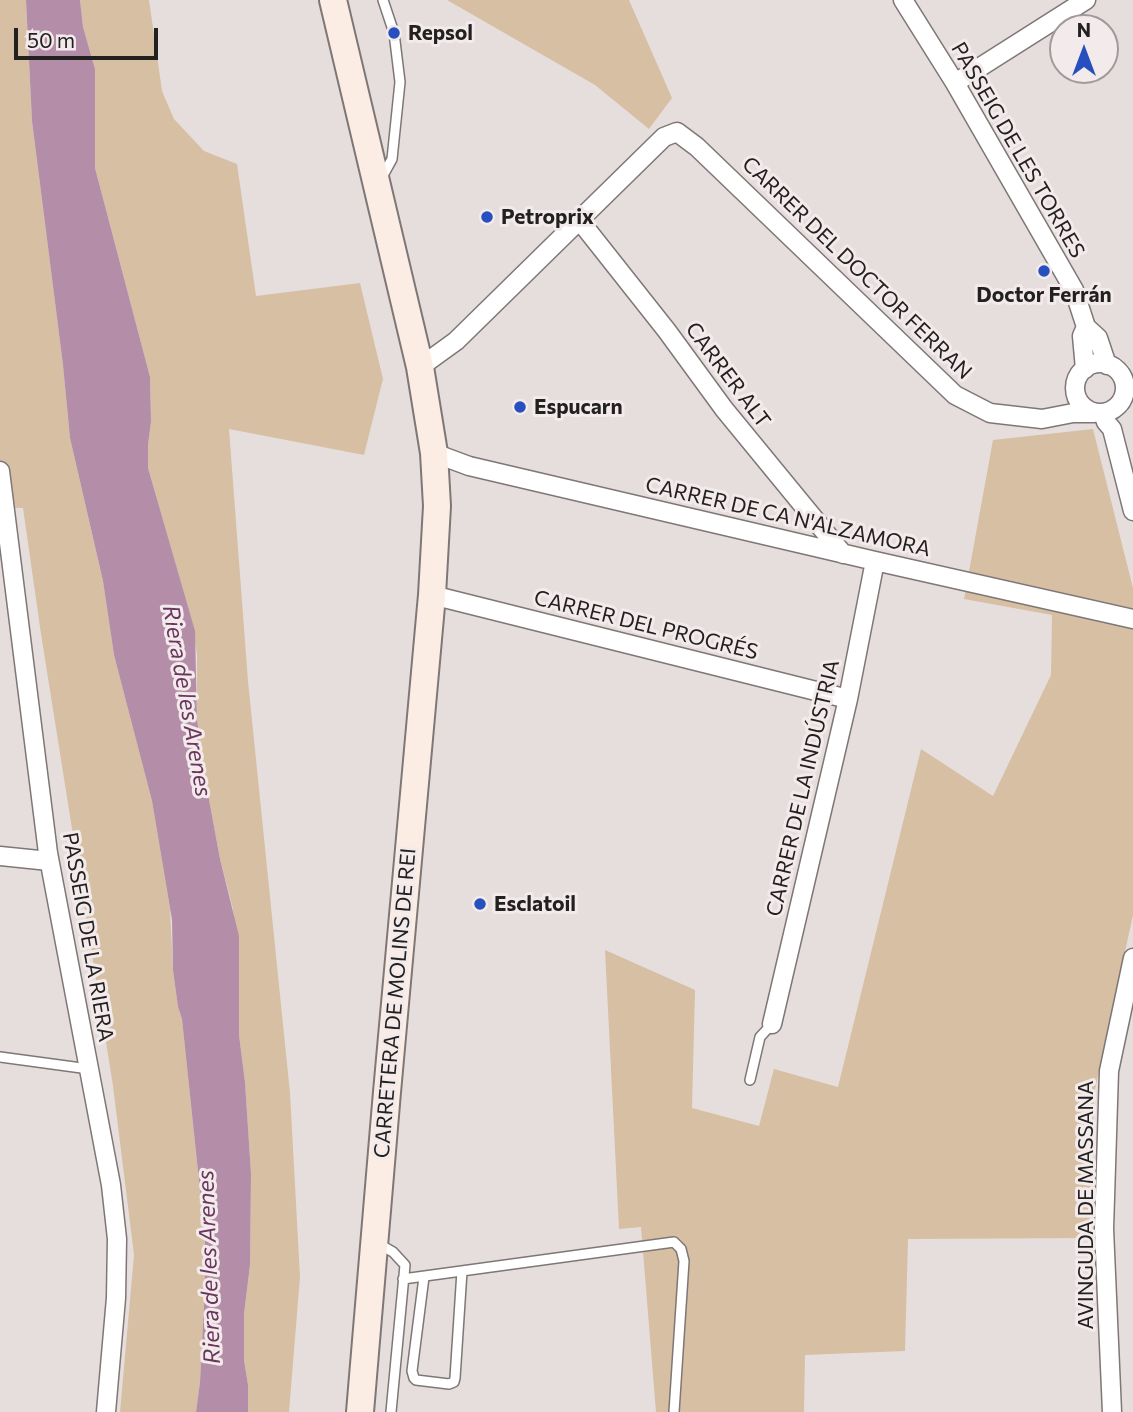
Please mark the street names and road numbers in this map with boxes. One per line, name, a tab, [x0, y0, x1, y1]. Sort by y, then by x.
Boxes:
street label: PASSEIG DE LES TORRES	[946, 38, 1090, 262]
street label: CARRER DEL DOCTOR FERRAN	[737, 151, 977, 385]
street label: CARRER ALT	[680, 317, 776, 433]
street label: CARRER DE CA N'ALZAMORA	[643, 472, 933, 562]
street label: CARRER DEL PROGRÉS	[531, 585, 761, 665]
street label: CARRER DE LA INDÚSTRIA	[761, 657, 845, 919]
street label: PASSEIG DE LA RIERA	[57, 830, 119, 1044]
street label: CARRETERA DE MOLINS DE REI	[369, 847, 421, 1159]
street label: AVINGUDA DE MASSANA	[1073, 1080, 1099, 1330]

